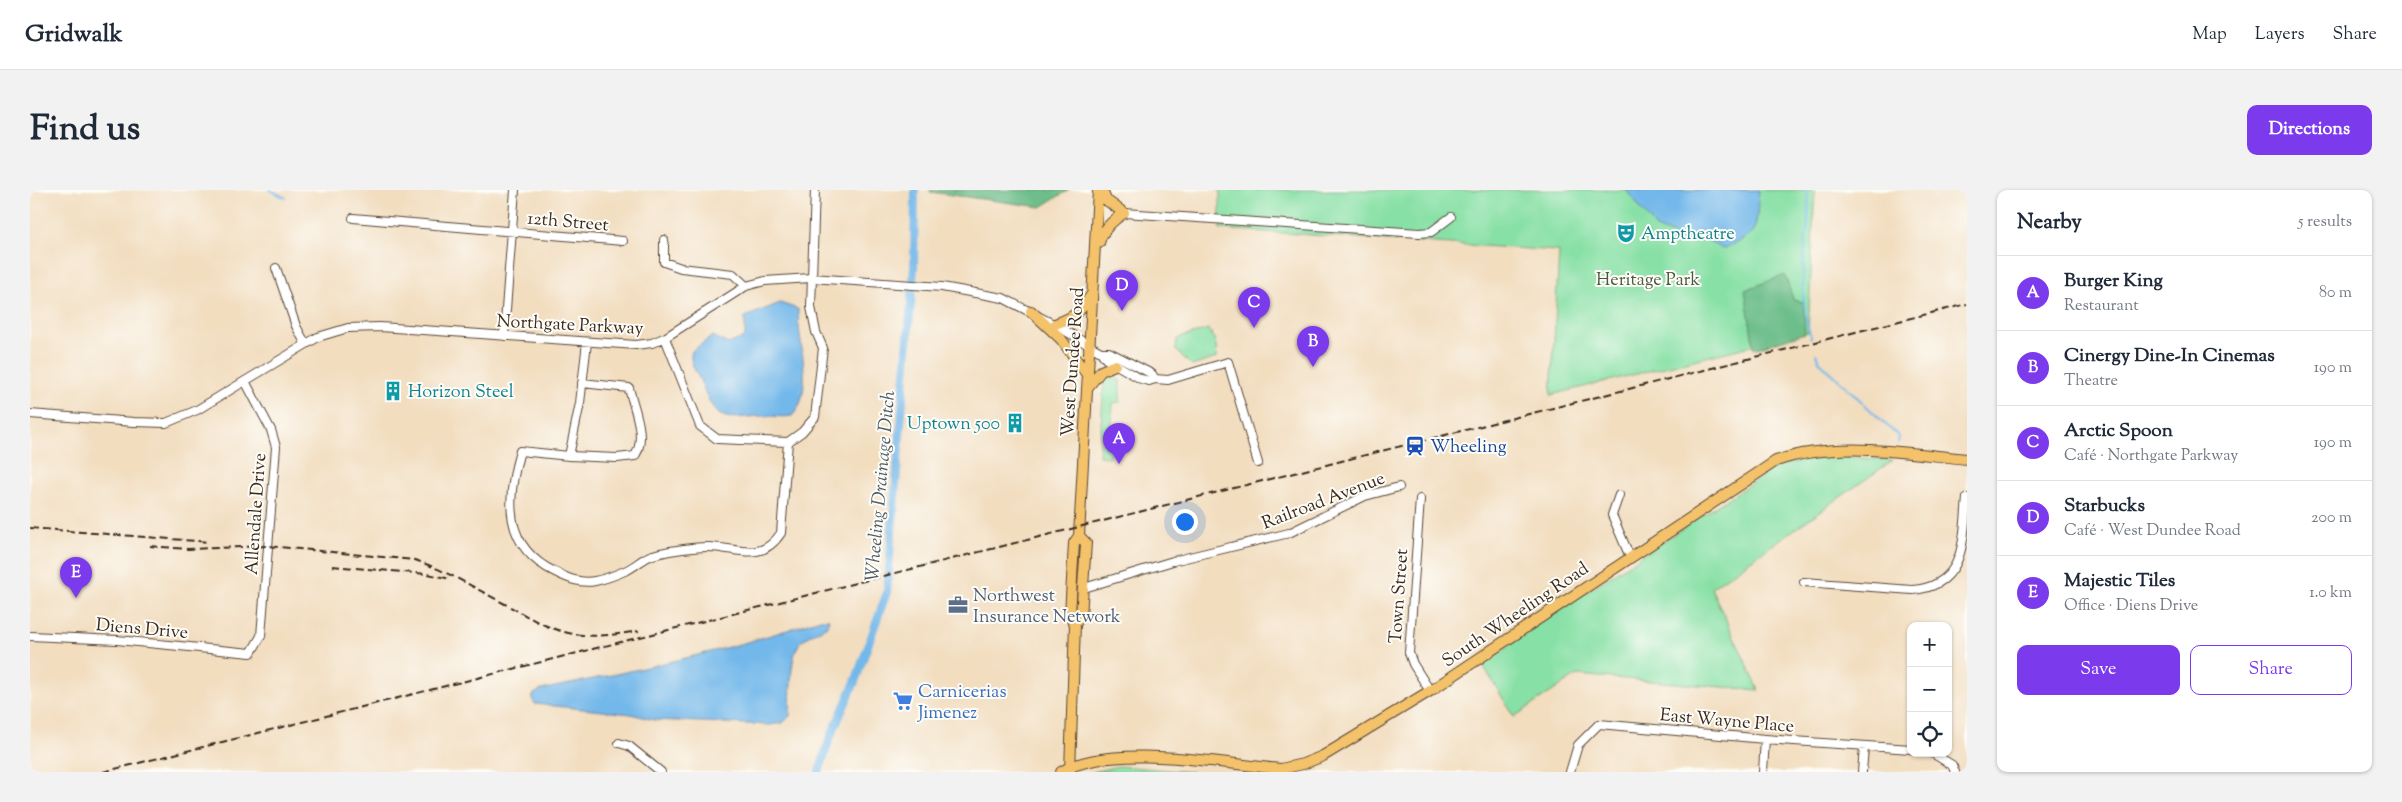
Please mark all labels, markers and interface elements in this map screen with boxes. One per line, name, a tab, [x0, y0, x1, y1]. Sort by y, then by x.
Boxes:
text: Gridwalk	[25, 18, 123, 52]
text: Map	[2192, 22, 2227, 48]
text: Layers	[2255, 22, 2305, 48]
text: Share	[2333, 22, 2377, 48]
text: Find us	[30, 105, 140, 156]
button: Directions	[2247, 105, 2372, 155]
street label: 12th Street	[526, 206, 610, 239]
text: Nearby	[2017, 208, 2082, 238]
text: 5 results	[2298, 211, 2352, 234]
theatre icon: Amptheatre	[1615, 222, 1637, 244]
place label: Amptheatre	[1641, 222, 1735, 248]
park label: Heritage Park	[1596, 268, 1700, 294]
text: Burger King	[2064, 268, 2163, 295]
pin: D	[1106, 270, 1138, 311]
text: A	[2027, 282, 2040, 305]
text: 80 m	[2319, 282, 2352, 305]
street label: West Dundee Road	[1056, 286, 1092, 438]
pin: C	[1238, 287, 1270, 328]
text: Restaurant	[2064, 295, 2139, 318]
street label: Northgate Parkway	[496, 309, 644, 343]
pin: B	[1297, 326, 1329, 367]
text: Cinergy Dine-In Cinemas	[2064, 343, 2275, 370]
text: B	[2028, 357, 2038, 380]
text: 190 m	[2314, 357, 2352, 380]
text: Theatre	[2064, 370, 2118, 393]
building icon: Horizon Steel	[382, 380, 404, 402]
place label: Horizon Steel	[408, 380, 514, 406]
water label: Wheeling Drainage Ditch	[860, 389, 903, 583]
place label: Uptown 500	[907, 412, 1000, 438]
building icon: Uptown 500	[1004, 412, 1026, 434]
text: Arctic Spoon	[2064, 418, 2173, 445]
pin: A	[1103, 423, 1135, 464]
text: C	[2027, 432, 2039, 455]
text: 190 m	[2314, 432, 2352, 455]
station icon: Wheeling	[1404, 435, 1426, 457]
place label: Wheeling	[1430, 435, 1507, 461]
text: Café · Northgate Parkway	[2064, 445, 2238, 468]
street label: Allendale Drive	[240, 452, 274, 576]
street label: Railroad Avenue	[1258, 466, 1389, 537]
text: Starbucks	[2064, 493, 2145, 520]
text: D	[2027, 507, 2039, 530]
text: 200 m	[2311, 507, 2352, 530]
your location	[1172, 509, 1198, 535]
text: Café · West Dundee Road	[2064, 520, 2241, 543]
street label: Town Street	[1384, 548, 1416, 644]
pin: E	[60, 557, 92, 598]
street label: South Wheeling Road	[1437, 557, 1595, 675]
text: Majestic Tiles	[2064, 568, 2175, 595]
text: E	[2028, 582, 2038, 605]
text: 1.0 km	[2309, 582, 2352, 605]
place label: Northwest Insurance Network	[973, 584, 1121, 631]
office icon: Northwest Insurance Network	[947, 594, 969, 616]
text: Office · Diens Drive	[2064, 595, 2198, 618]
street label: Diens Drive	[95, 613, 189, 647]
map controls	[1907, 622, 1952, 757]
button: +	[1907, 622, 1952, 667]
button: Save	[2017, 645, 2180, 695]
button: Share	[2190, 645, 2352, 695]
button: −	[1907, 667, 1952, 712]
place label: Carnicerias Jimenez	[917, 680, 1006, 727]
supermarket icon: Carnicerias Jimenez	[892, 690, 914, 712]
street label: East Wayne Place	[1659, 703, 1795, 741]
button: locate	[1907, 712, 1952, 757]

